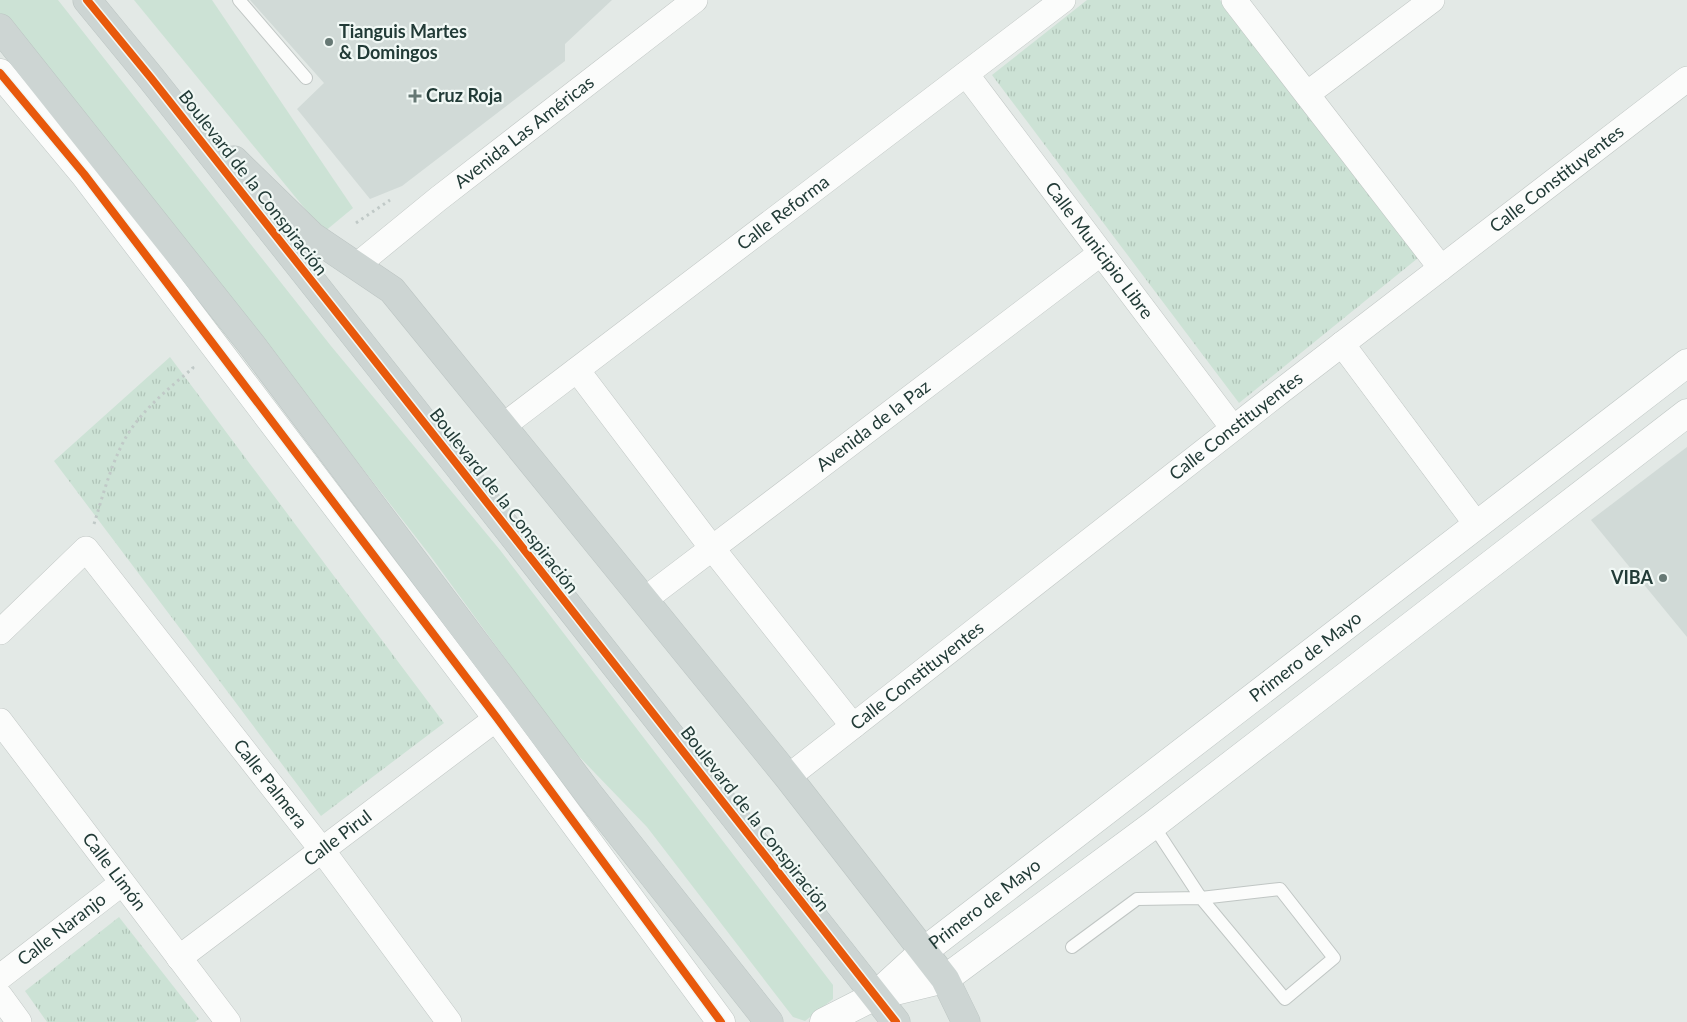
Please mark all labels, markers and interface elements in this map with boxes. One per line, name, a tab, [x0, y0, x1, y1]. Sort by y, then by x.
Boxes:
place label: Tianguis Martes & Domingos	[339, 20, 467, 63]
marker: Tianguis Martes & Domingos	[323, 36, 335, 48]
street label: Avenida Las Américas	[449, 70, 598, 192]
place label: Cruz Roja	[426, 84, 502, 106]
street label: Boulevard de la Conspiración	[175, 85, 333, 279]
marker: Cruz Roja	[408, 89, 422, 103]
street label: Calle Constituyentes	[1485, 120, 1628, 237]
street label: Calle Reforma	[732, 170, 833, 254]
street label: Calle Municipio Libre	[1041, 177, 1159, 323]
street label: Calle Constituyentes	[1164, 366, 1307, 484]
street label: Avenida de la Paz	[811, 375, 934, 475]
street label: Boulevard de la Conspiración	[426, 403, 584, 597]
place label: VIBA	[1610, 566, 1653, 588]
marker: VIBA	[1657, 572, 1669, 584]
street label: Primero de Mayo	[1245, 606, 1365, 706]
street label: Calle Constituyentes	[845, 616, 988, 734]
street label: Boulevard de la Conspiración	[677, 721, 835, 915]
street label: Calle Palmera	[229, 734, 313, 832]
street label: Calle Pirul	[299, 805, 376, 870]
street label: Calle Limón	[78, 828, 152, 914]
street label: Primero de Mayo	[924, 853, 1045, 953]
street label: Calle Naranjo	[12, 888, 110, 970]

